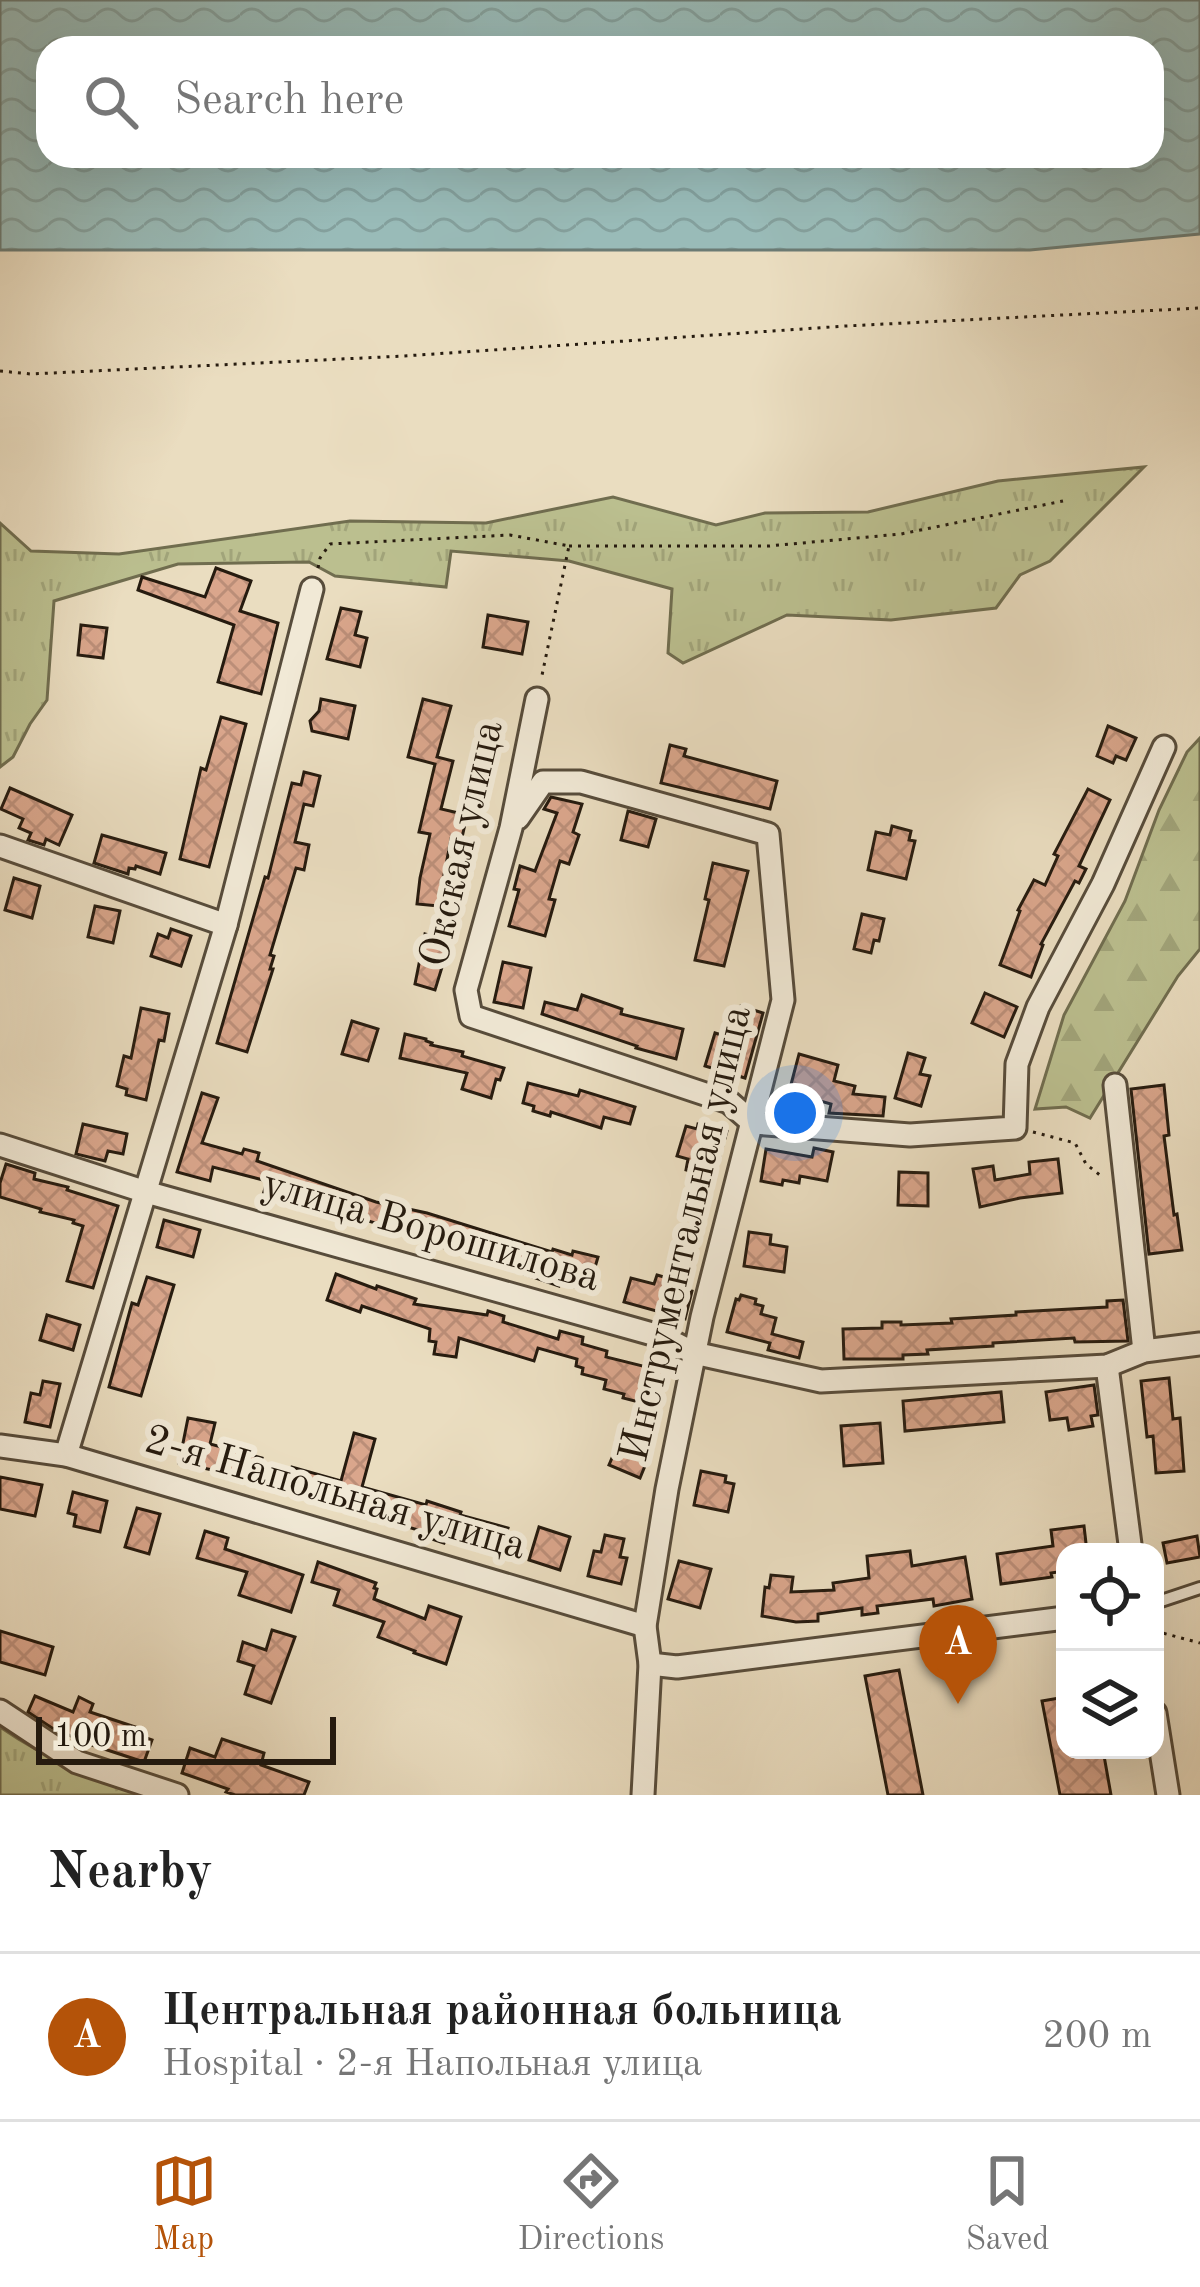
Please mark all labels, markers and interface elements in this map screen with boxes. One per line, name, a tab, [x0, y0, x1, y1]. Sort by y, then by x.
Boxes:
search box	[36, 36, 1164, 168]
icon: search	[78, 69, 144, 135]
text: Search here	[174, 79, 404, 124]
street label: Окская улица	[414, 717, 512, 971]
street label: Инструментальная улица	[614, 1002, 760, 1466]
your location	[765, 1083, 825, 1143]
street label: улица Ворошилова	[257, 1164, 605, 1300]
street label: 2-я Напольная улица	[140, 1419, 530, 1569]
map controls	[1056, 1543, 1164, 1759]
button: locate	[1056, 1543, 1164, 1651]
pin: A	[919, 1605, 997, 1704]
button: layers	[1056, 1651, 1164, 1759]
scale bar	[36, 1711, 336, 1764]
text: 100 m	[54, 1721, 147, 1754]
text: Nearby	[48, 1848, 213, 1899]
text: Центральная районная больница	[162, 1990, 842, 2035]
text: A	[72, 2017, 102, 2056]
text: 200 m	[1042, 2017, 1152, 2056]
text: Hospital · 2-я Напольная улица	[162, 2045, 702, 2084]
tab: Map	[151, 2148, 217, 2261]
tab: Directions	[518, 2148, 664, 2261]
tab: Saved	[965, 2148, 1049, 2261]

